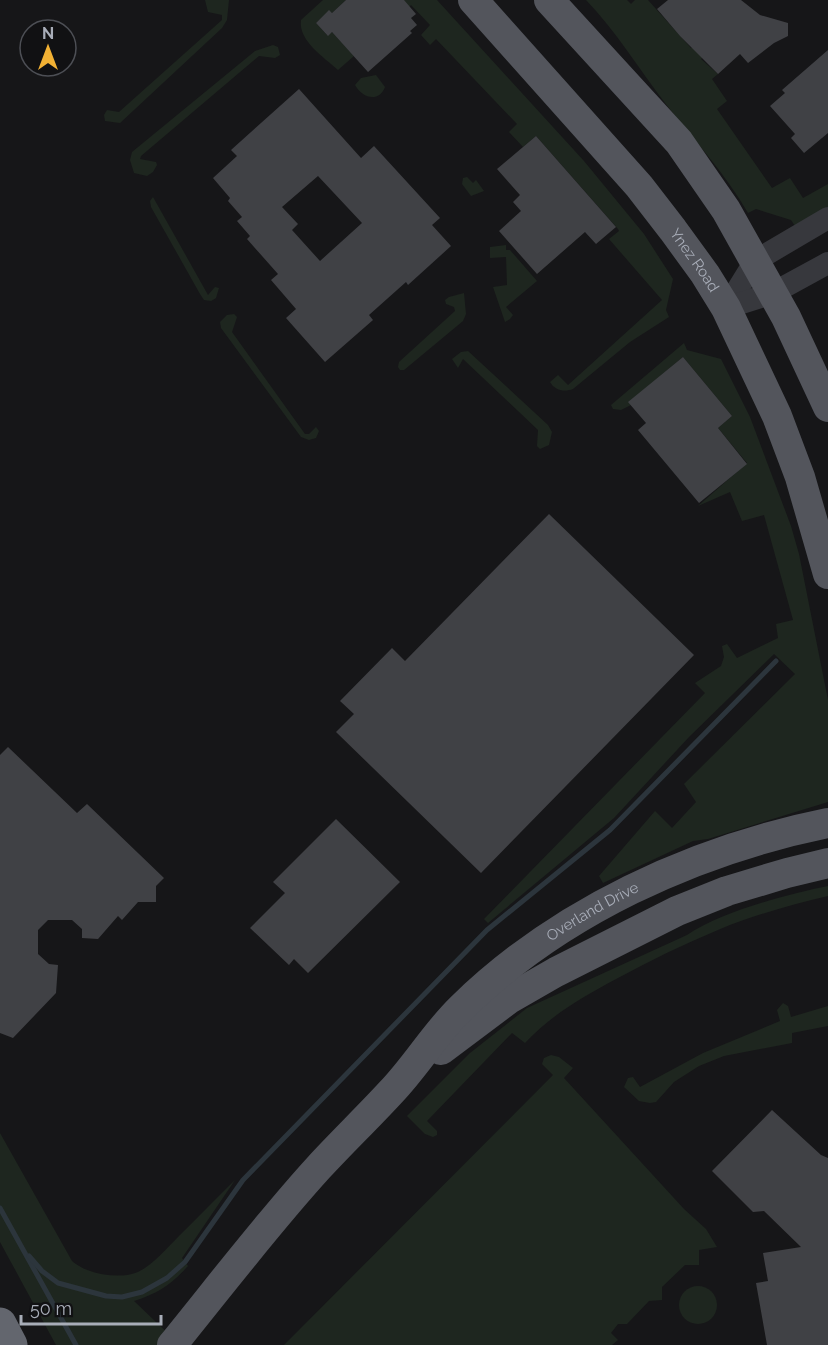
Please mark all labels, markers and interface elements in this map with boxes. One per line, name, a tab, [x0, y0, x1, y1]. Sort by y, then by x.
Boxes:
north arrow	[18, 18, 78, 78]
text: N	[42, 24, 54, 43]
street label: Ynez Road	[666, 225, 723, 295]
street label: Overland Drive	[543, 878, 642, 945]
scale bar	[21, 1288, 160, 1326]
text: 50 m	[30, 1298, 72, 1319]

